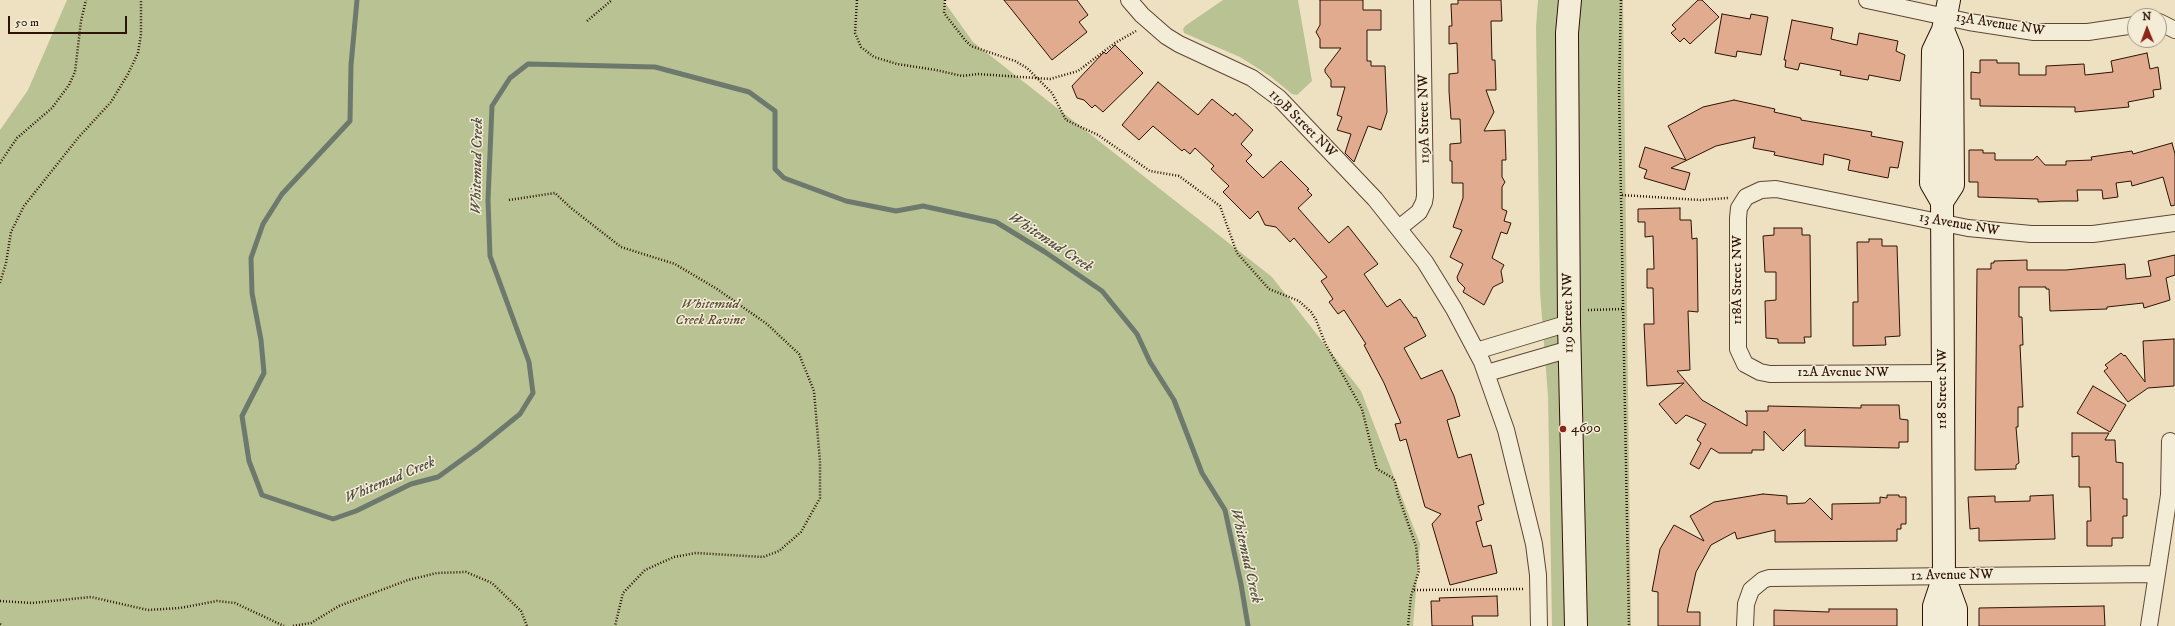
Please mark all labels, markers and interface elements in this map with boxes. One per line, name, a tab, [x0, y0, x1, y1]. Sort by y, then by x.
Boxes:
scale bar	[10, 8, 129, 34]
north arrow	[2127, 8, 2167, 48]
street label: 13A Avenue NW	[1954, 10, 2046, 40]
text: N	[2142, 10, 2151, 24]
text: 50 m	[15, 15, 39, 30]
street label: 119A Street NW	[1416, 74, 1434, 164]
street label: 119B Street NW	[1264, 86, 1340, 162]
water label: Whitemud Creek	[468, 117, 488, 215]
water label: Whitemud Creek	[1005, 209, 1095, 277]
street label: 13 Avenue NW	[1918, 210, 2000, 240]
street label: 118A Street NW	[1730, 235, 1746, 325]
street label: 119 Street NW	[1560, 273, 1578, 353]
park label: Whitemud Creek Ravine	[675, 297, 745, 330]
street label: 118 Street NW	[1935, 349, 1951, 429]
street label: 12A Avenue NW	[1797, 365, 1889, 381]
place label: 4690	[1571, 421, 1601, 437]
marker: 4690	[1558, 424, 1568, 434]
water label: Whitemud Creek	[342, 454, 438, 508]
water label: Whitemud Creek	[1225, 507, 1265, 605]
street label: 12 Avenue NW	[1911, 567, 1993, 585]

